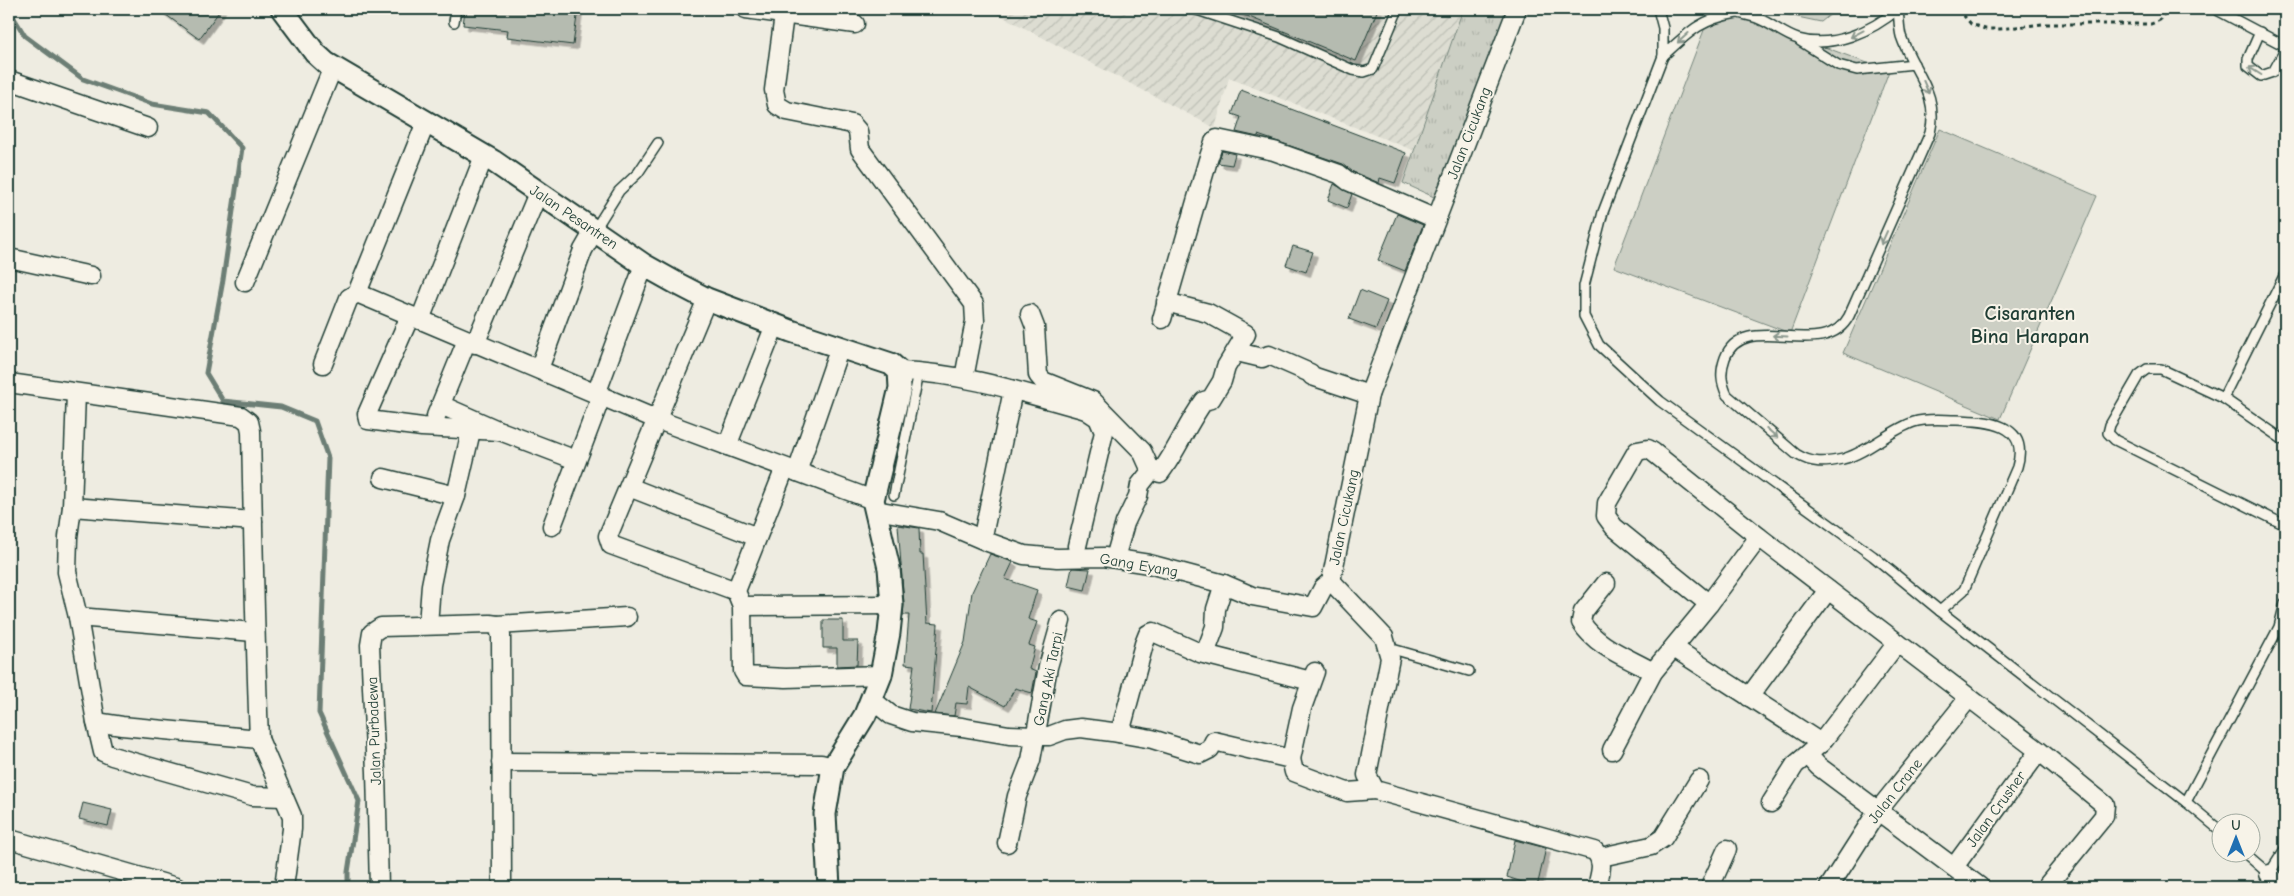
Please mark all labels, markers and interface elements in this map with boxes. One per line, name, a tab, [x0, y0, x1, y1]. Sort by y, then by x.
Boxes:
one-way arrow	[1849, 29, 1864, 39]
one-way arrow	[1676, 32, 1689, 44]
one-way arrow	[2249, 65, 2263, 75]
one-way arrow	[1922, 79, 1931, 94]
street label: Jalan Cicukang	[1443, 84, 1495, 182]
street label: Jalan Pesantren	[527, 181, 621, 253]
one-way arrow	[1878, 230, 1888, 245]
district label: Cisaranten Bina Harapan	[1971, 302, 2089, 348]
one-way arrow	[1772, 331, 1788, 340]
one-way arrow	[1765, 428, 1778, 439]
street label: Jalan Cicukang	[1325, 468, 1363, 566]
street label: Gang Eyang	[1098, 549, 1180, 581]
street label: Gang Aki Tarpi	[1029, 630, 1067, 728]
street label: Jalan Purbadewa	[363, 676, 385, 786]
street label: Jalan Crane	[1864, 755, 1926, 827]
street label: Jalan Crusher	[1962, 767, 2030, 850]
north arrow	[2212, 814, 2262, 864]
text: U	[2231, 817, 2241, 834]

